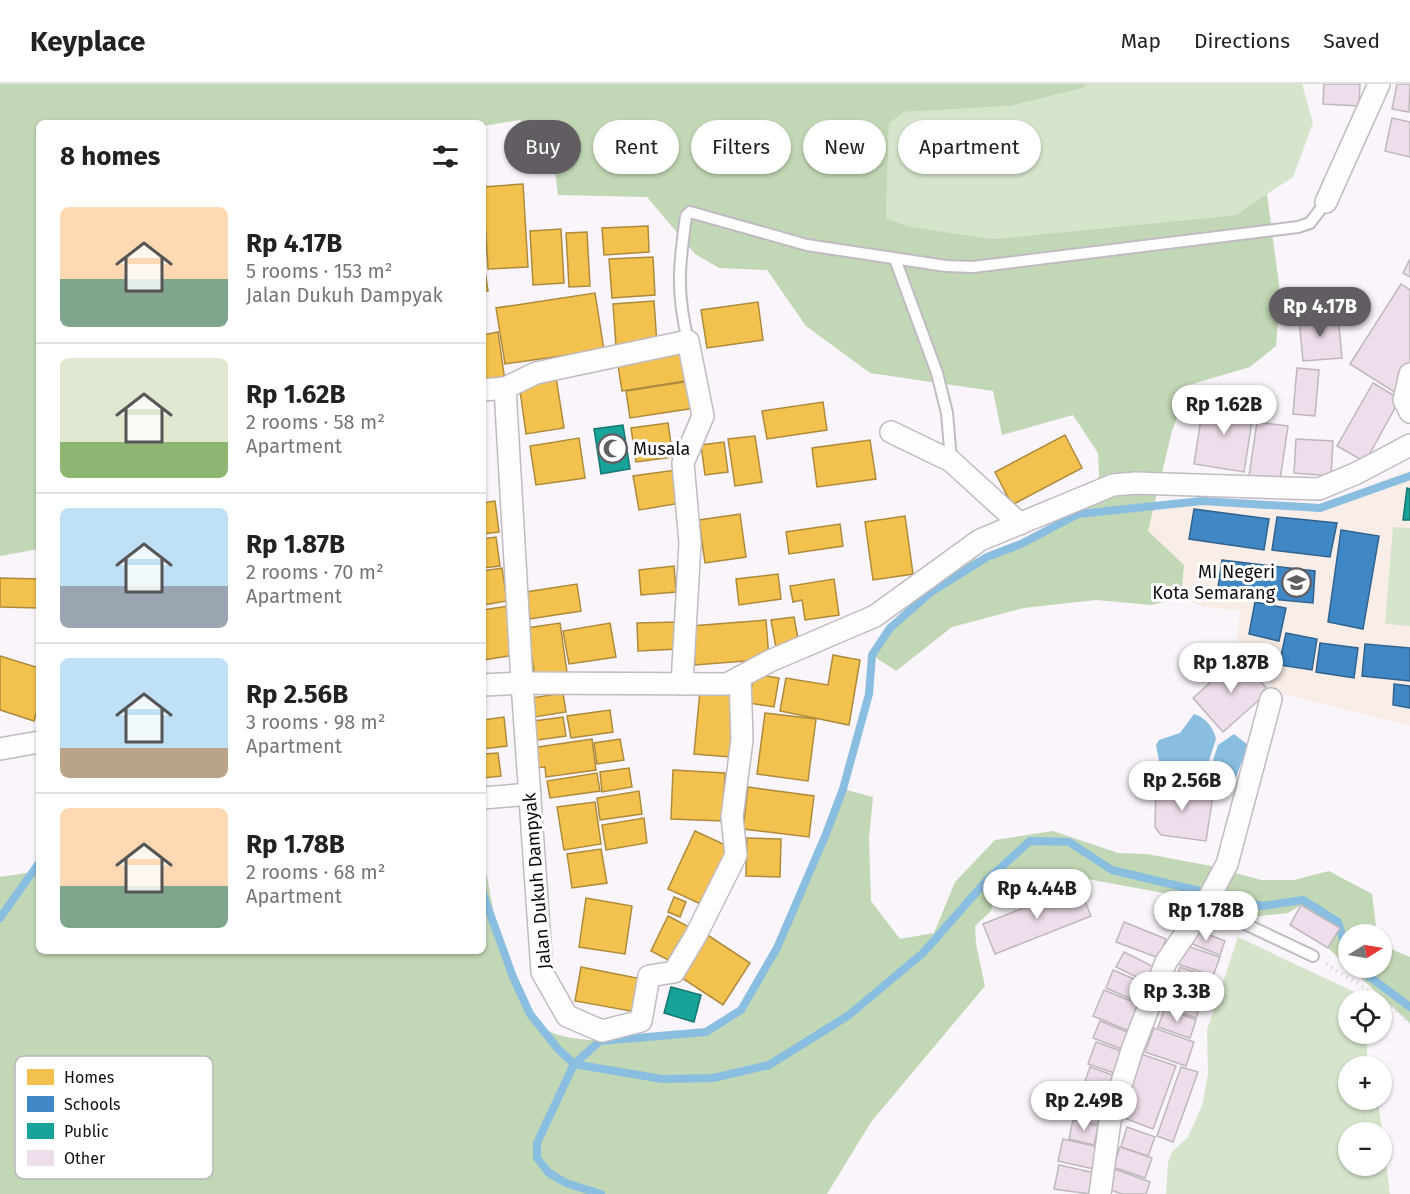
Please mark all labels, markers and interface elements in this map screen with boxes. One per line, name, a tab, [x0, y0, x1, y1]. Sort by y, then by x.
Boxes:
text: Keyplace	[30, 25, 146, 58]
text: Map	[1121, 28, 1161, 54]
text: Directions	[1194, 28, 1290, 54]
text: Saved	[1323, 28, 1380, 54]
chip: Buy	[504, 120, 581, 174]
chip: Rent	[593, 120, 679, 174]
chip: Filters	[691, 120, 791, 174]
chip: New	[803, 120, 886, 174]
chip: Apartment	[898, 120, 1041, 174]
icon: filters	[429, 140, 462, 173]
text: 8 homes	[60, 141, 160, 172]
text: Rp 4.17B	[246, 228, 342, 259]
icon: home	[108, 231, 180, 303]
text: 5 rooms · 153 m²	[246, 259, 393, 283]
text: Jalan Dukuh Dampyak	[246, 283, 443, 307]
pin: Rp 4.17B	[1258, 287, 1382, 338]
text: Rp 4.17B	[1283, 294, 1357, 318]
text: Rp 1.62B	[246, 379, 346, 410]
icon: home	[108, 382, 180, 454]
pin: Rp 1.62B	[1162, 385, 1286, 436]
text: Rp 1.62B	[1186, 392, 1262, 416]
text: 2 rooms · 58 m²	[246, 410, 385, 434]
mosque icon: Musala	[596, 433, 628, 465]
text: Apartment	[246, 434, 342, 458]
place label: Musala	[633, 438, 690, 460]
text: Rp 1.87B	[246, 529, 345, 560]
icon: home	[108, 532, 180, 604]
text: 2 rooms · 70 m²	[246, 560, 384, 584]
place label: MI Negeri Kota Semarang	[1152, 561, 1276, 604]
school or university icon: MI Negeri Kota Semarang	[1280, 566, 1312, 598]
text: Apartment	[246, 584, 342, 608]
pin: Rp 1.87B	[1169, 643, 1293, 694]
text: Rp 1.87B	[1193, 650, 1269, 674]
text: Rp 2.56B	[246, 679, 348, 710]
icon: home	[108, 682, 180, 754]
text: 3 rooms · 98 m²	[246, 710, 386, 734]
text: Apartment	[246, 734, 342, 758]
pin: Rp 2.56B	[1120, 761, 1244, 812]
text: Rp 2.56B	[1143, 768, 1221, 792]
street label: Jalan Dukuh Dampyak	[518, 791, 556, 970]
text: Rp 1.78B	[246, 829, 345, 860]
icon: home	[108, 832, 180, 904]
text: 2 rooms · 68 m²	[246, 860, 386, 884]
pin: Rp 4.44B	[975, 869, 1099, 920]
text: Rp 4.44B	[997, 876, 1077, 900]
text: Apartment	[246, 884, 342, 908]
pin: Rp 1.78B	[1144, 891, 1268, 942]
text: Rp 1.78B	[1168, 898, 1244, 922]
north arrow	[1338, 924, 1392, 978]
map controls	[1338, 924, 1392, 1176]
pin: Rp 3.3B	[1122, 972, 1232, 1023]
text: Rp 3.3B	[1143, 979, 1211, 1003]
button: locate	[1338, 990, 1392, 1044]
legend	[15, 1056, 213, 1179]
button: +	[1338, 1056, 1392, 1110]
text: Homes	[64, 1068, 114, 1087]
pin: Rp 2.49B	[1022, 1081, 1146, 1132]
text: Rp 2.49B	[1045, 1088, 1123, 1112]
text: Schools	[64, 1095, 121, 1114]
text: Public	[64, 1122, 109, 1141]
button: −	[1338, 1122, 1392, 1176]
text: Other	[64, 1149, 106, 1168]

